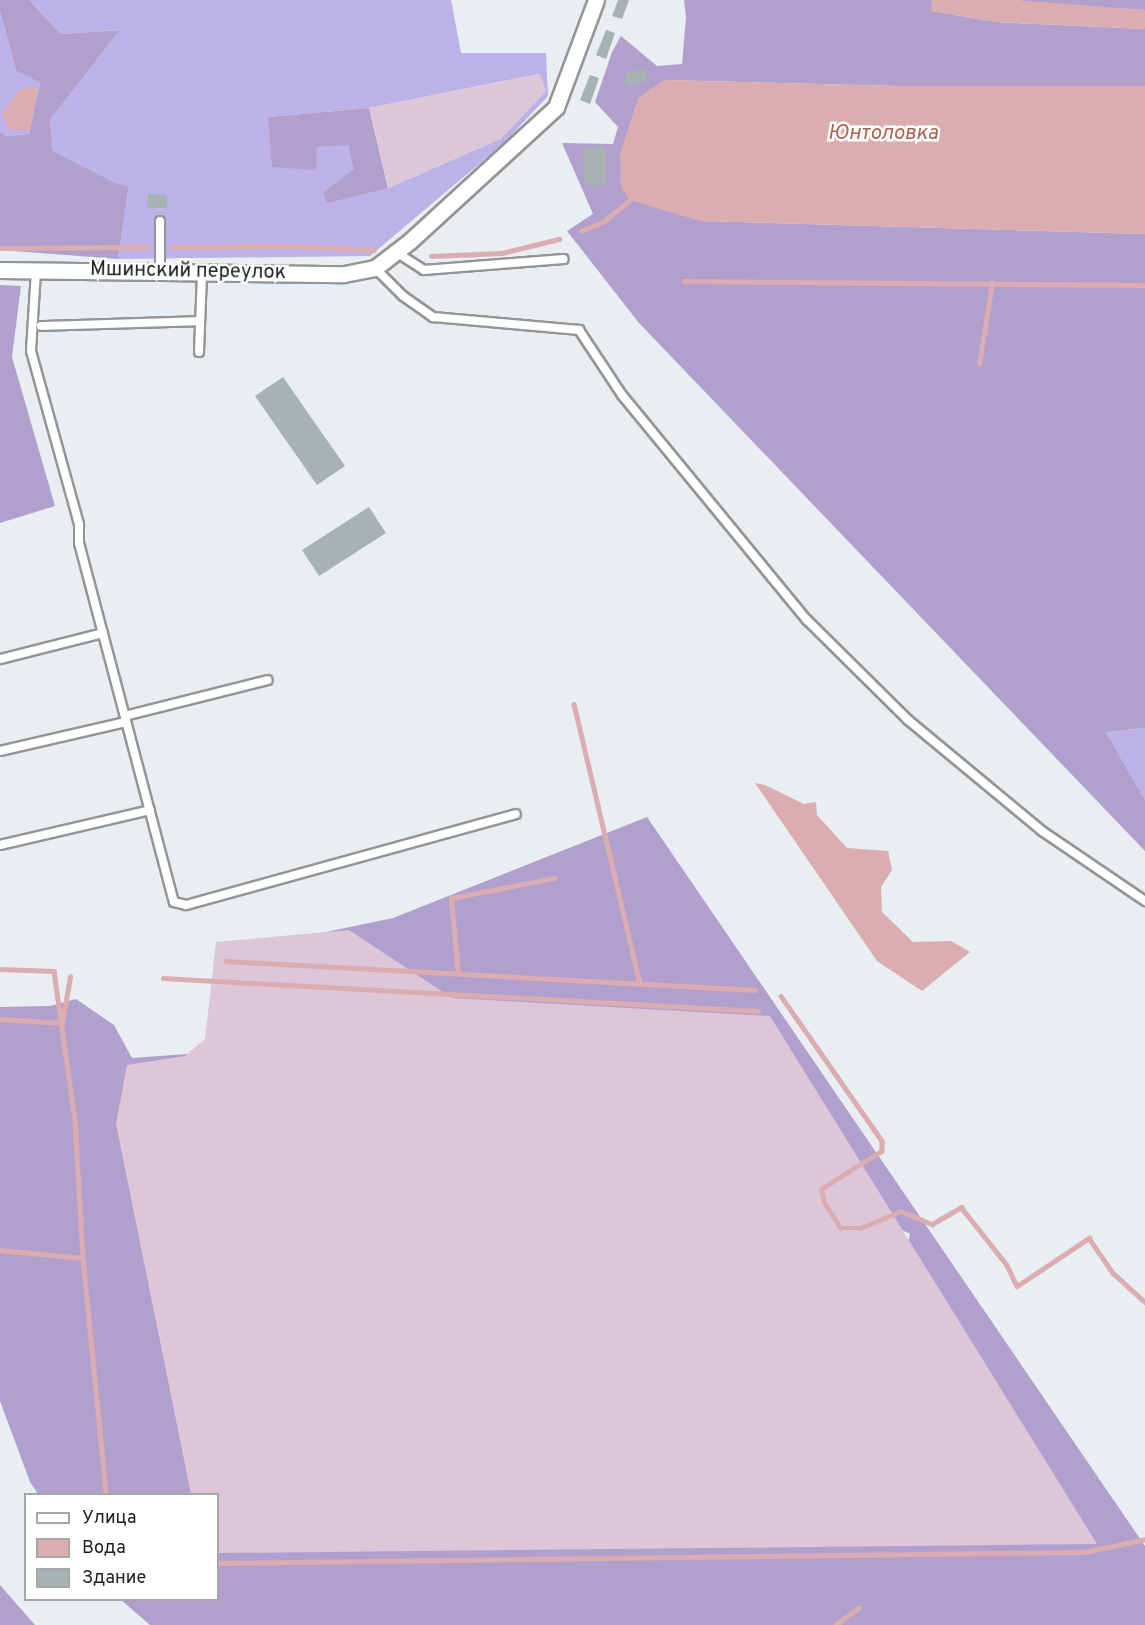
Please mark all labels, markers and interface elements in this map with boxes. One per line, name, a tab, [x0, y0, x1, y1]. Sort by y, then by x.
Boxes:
water label: Юнтоловка	[828, 121, 938, 147]
street label: Мшинский переулок	[90, 258, 286, 286]
legend	[24, 1493, 219, 1601]
text: Улица	[82, 1507, 136, 1530]
text: Вода	[82, 1537, 126, 1560]
text: Здание	[82, 1567, 146, 1590]

